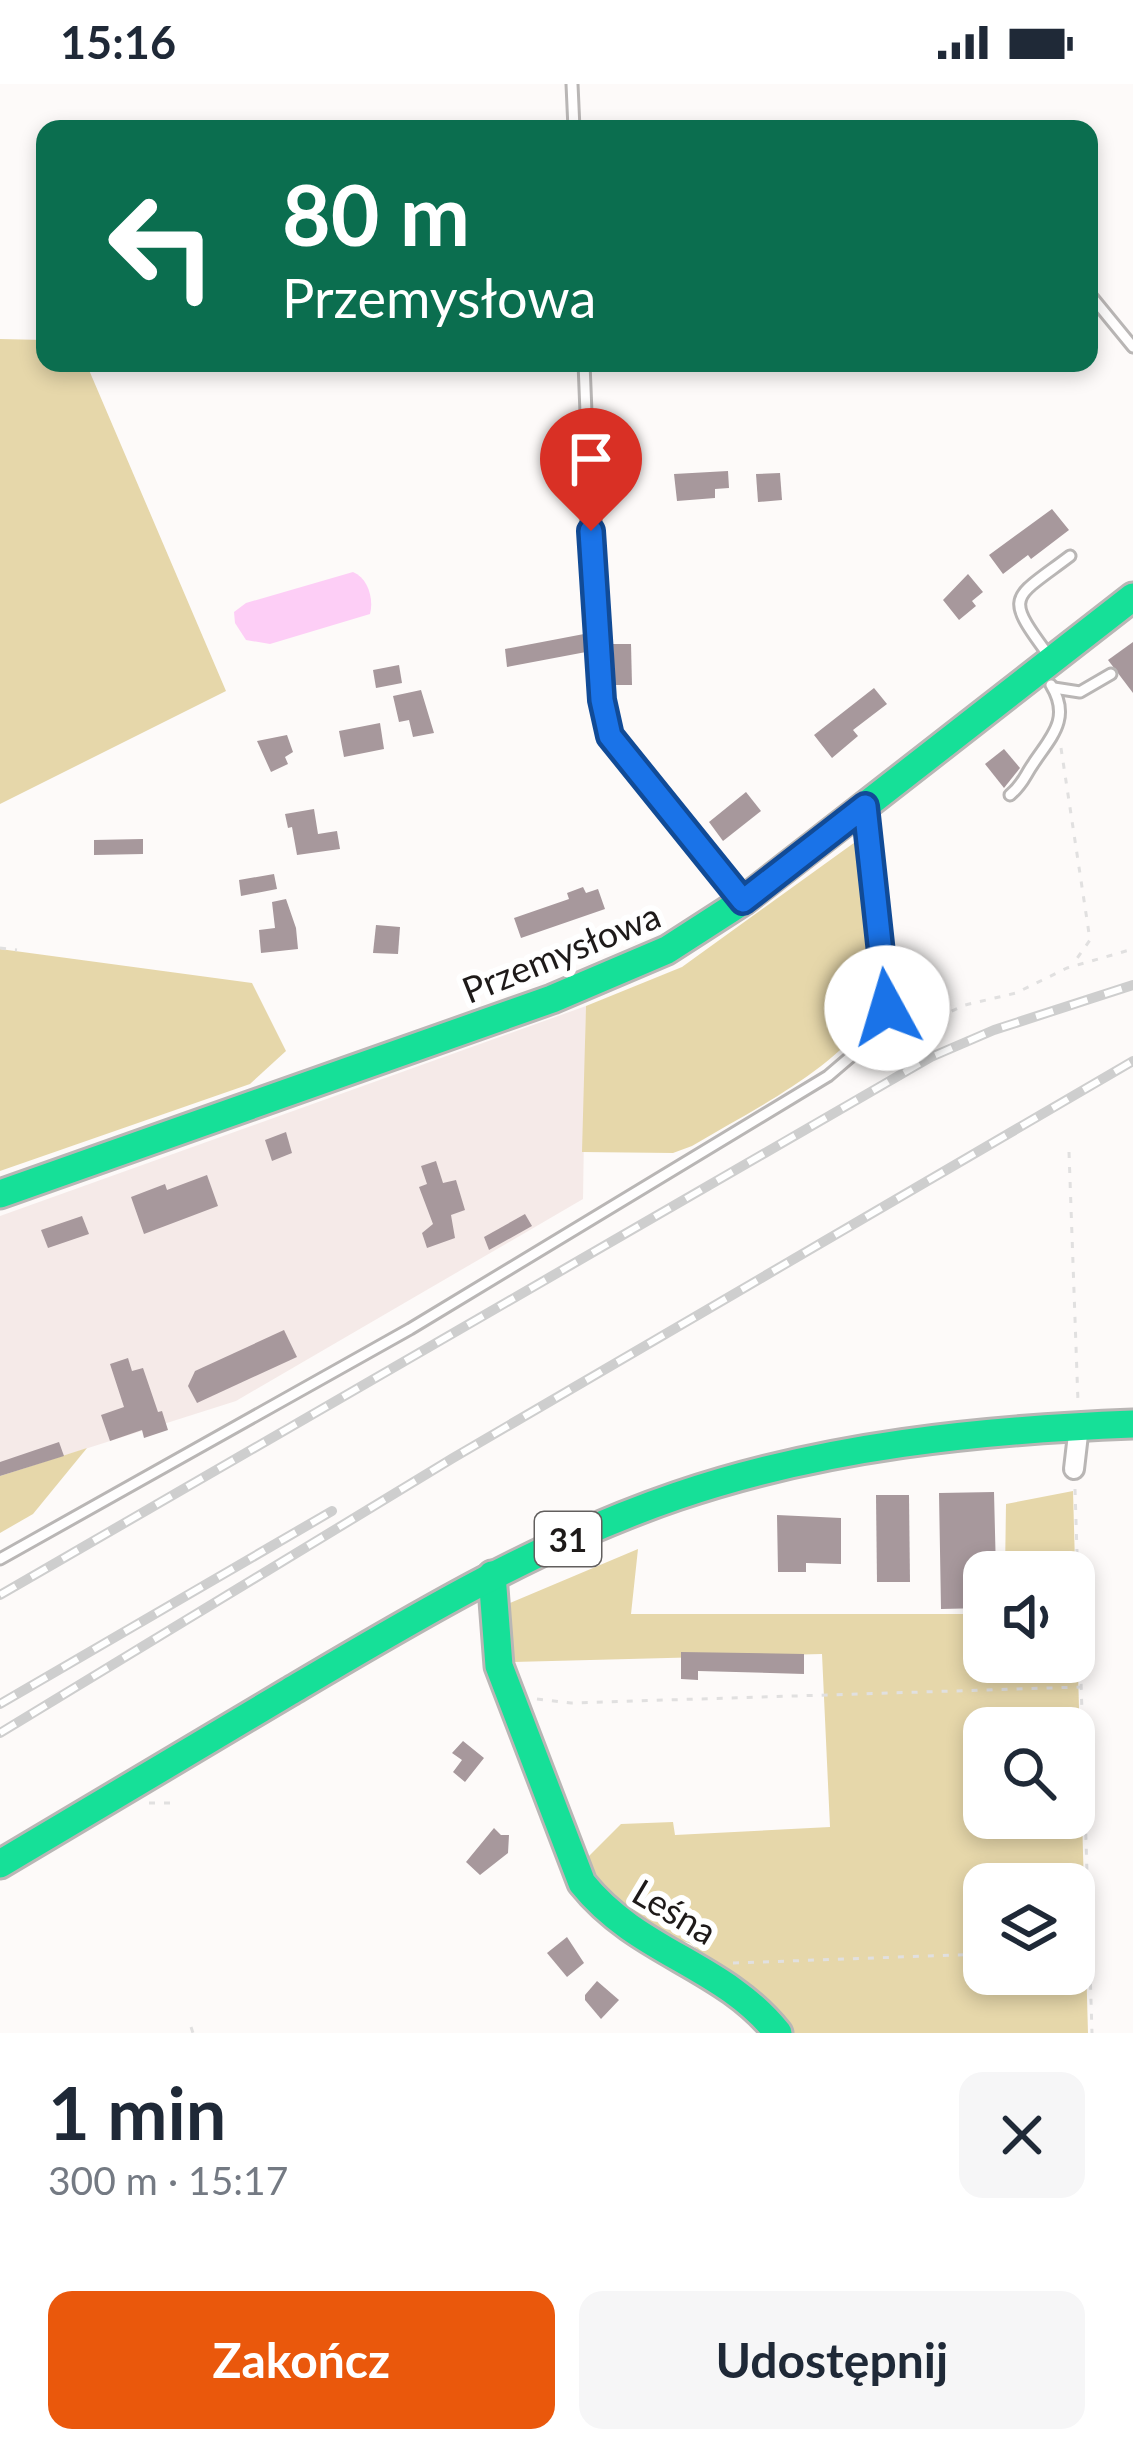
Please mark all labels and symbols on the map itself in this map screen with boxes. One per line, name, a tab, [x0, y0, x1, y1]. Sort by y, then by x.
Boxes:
pin	[540, 408, 642, 531]
street label: Przemysłowa	[456, 892, 666, 1012]
position arrow	[824, 945, 950, 1071]
road number: 31	[535, 1512, 601, 1566]
street label: Leśna	[625, 1869, 725, 1953]

